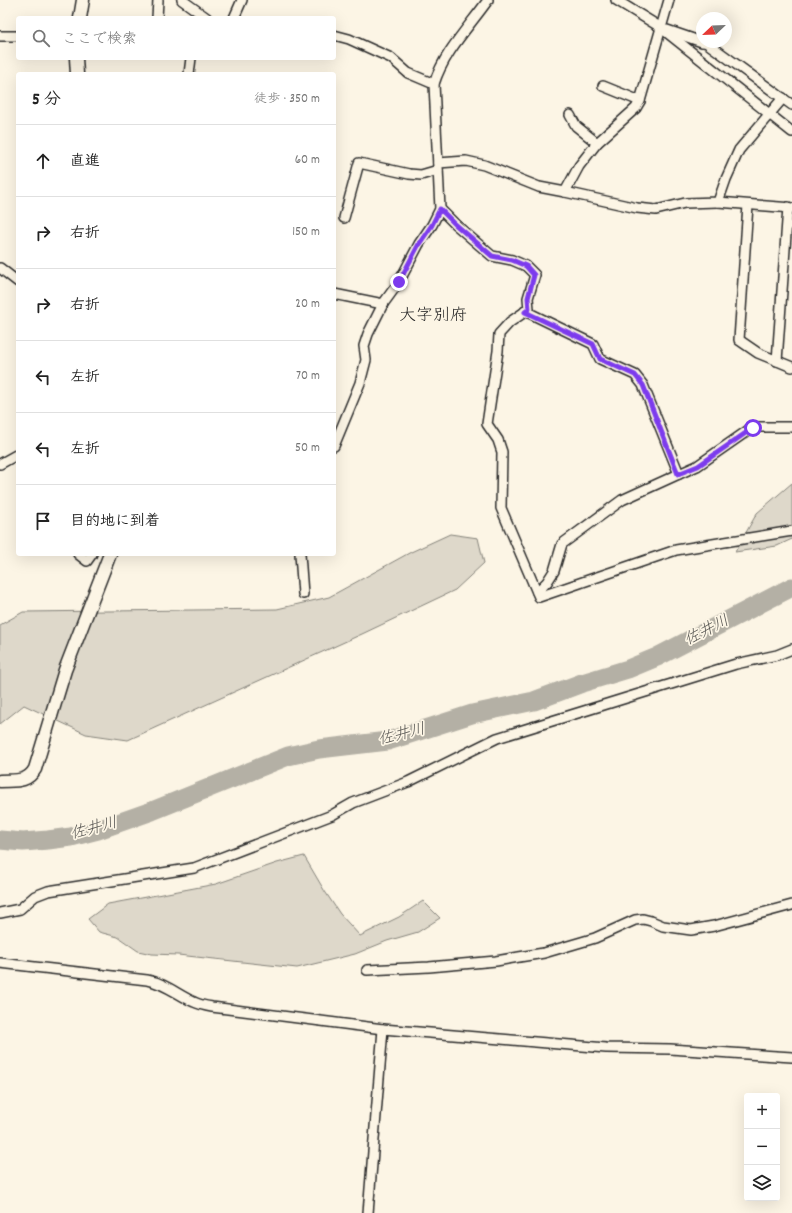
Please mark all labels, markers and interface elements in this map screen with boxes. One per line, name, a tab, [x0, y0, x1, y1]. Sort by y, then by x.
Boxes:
north arrow	[696, 12, 732, 48]
search box	[16, 16, 336, 60]
icon: search	[30, 27, 52, 49]
text: ここで検索	[62, 29, 137, 51]
text: 5 分	[32, 89, 61, 113]
text: 徒歩 · 350 m	[254, 90, 320, 109]
icon: ahead	[32, 150, 54, 172]
text: 直進	[70, 151, 100, 173]
text: 60 m	[295, 151, 320, 170]
icon: right	[32, 222, 54, 244]
text: 右折	[70, 223, 100, 245]
text: 150 m	[292, 223, 320, 242]
route end	[390, 273, 408, 291]
icon: right	[32, 294, 54, 316]
text: 右折	[70, 295, 100, 317]
text: 20 m	[295, 295, 320, 314]
district label: 大字別府	[399, 305, 467, 329]
icon: left	[32, 366, 54, 388]
text: 左折	[70, 367, 100, 389]
text: 70 m	[296, 367, 320, 386]
route start	[744, 419, 762, 437]
icon: left	[32, 438, 54, 460]
text: 左折	[70, 439, 100, 461]
text: 50 m	[295, 439, 320, 458]
icon: arrive	[32, 510, 54, 532]
text: 目的地に到着	[70, 511, 160, 533]
water label: 佐井川	[680, 610, 734, 652]
water label: 佐井川	[376, 718, 428, 752]
water label: 佐井川	[68, 812, 120, 846]
map controls	[744, 1093, 780, 1201]
button: +	[744, 1093, 780, 1129]
button: −	[744, 1129, 780, 1165]
button: layers	[744, 1165, 780, 1201]

